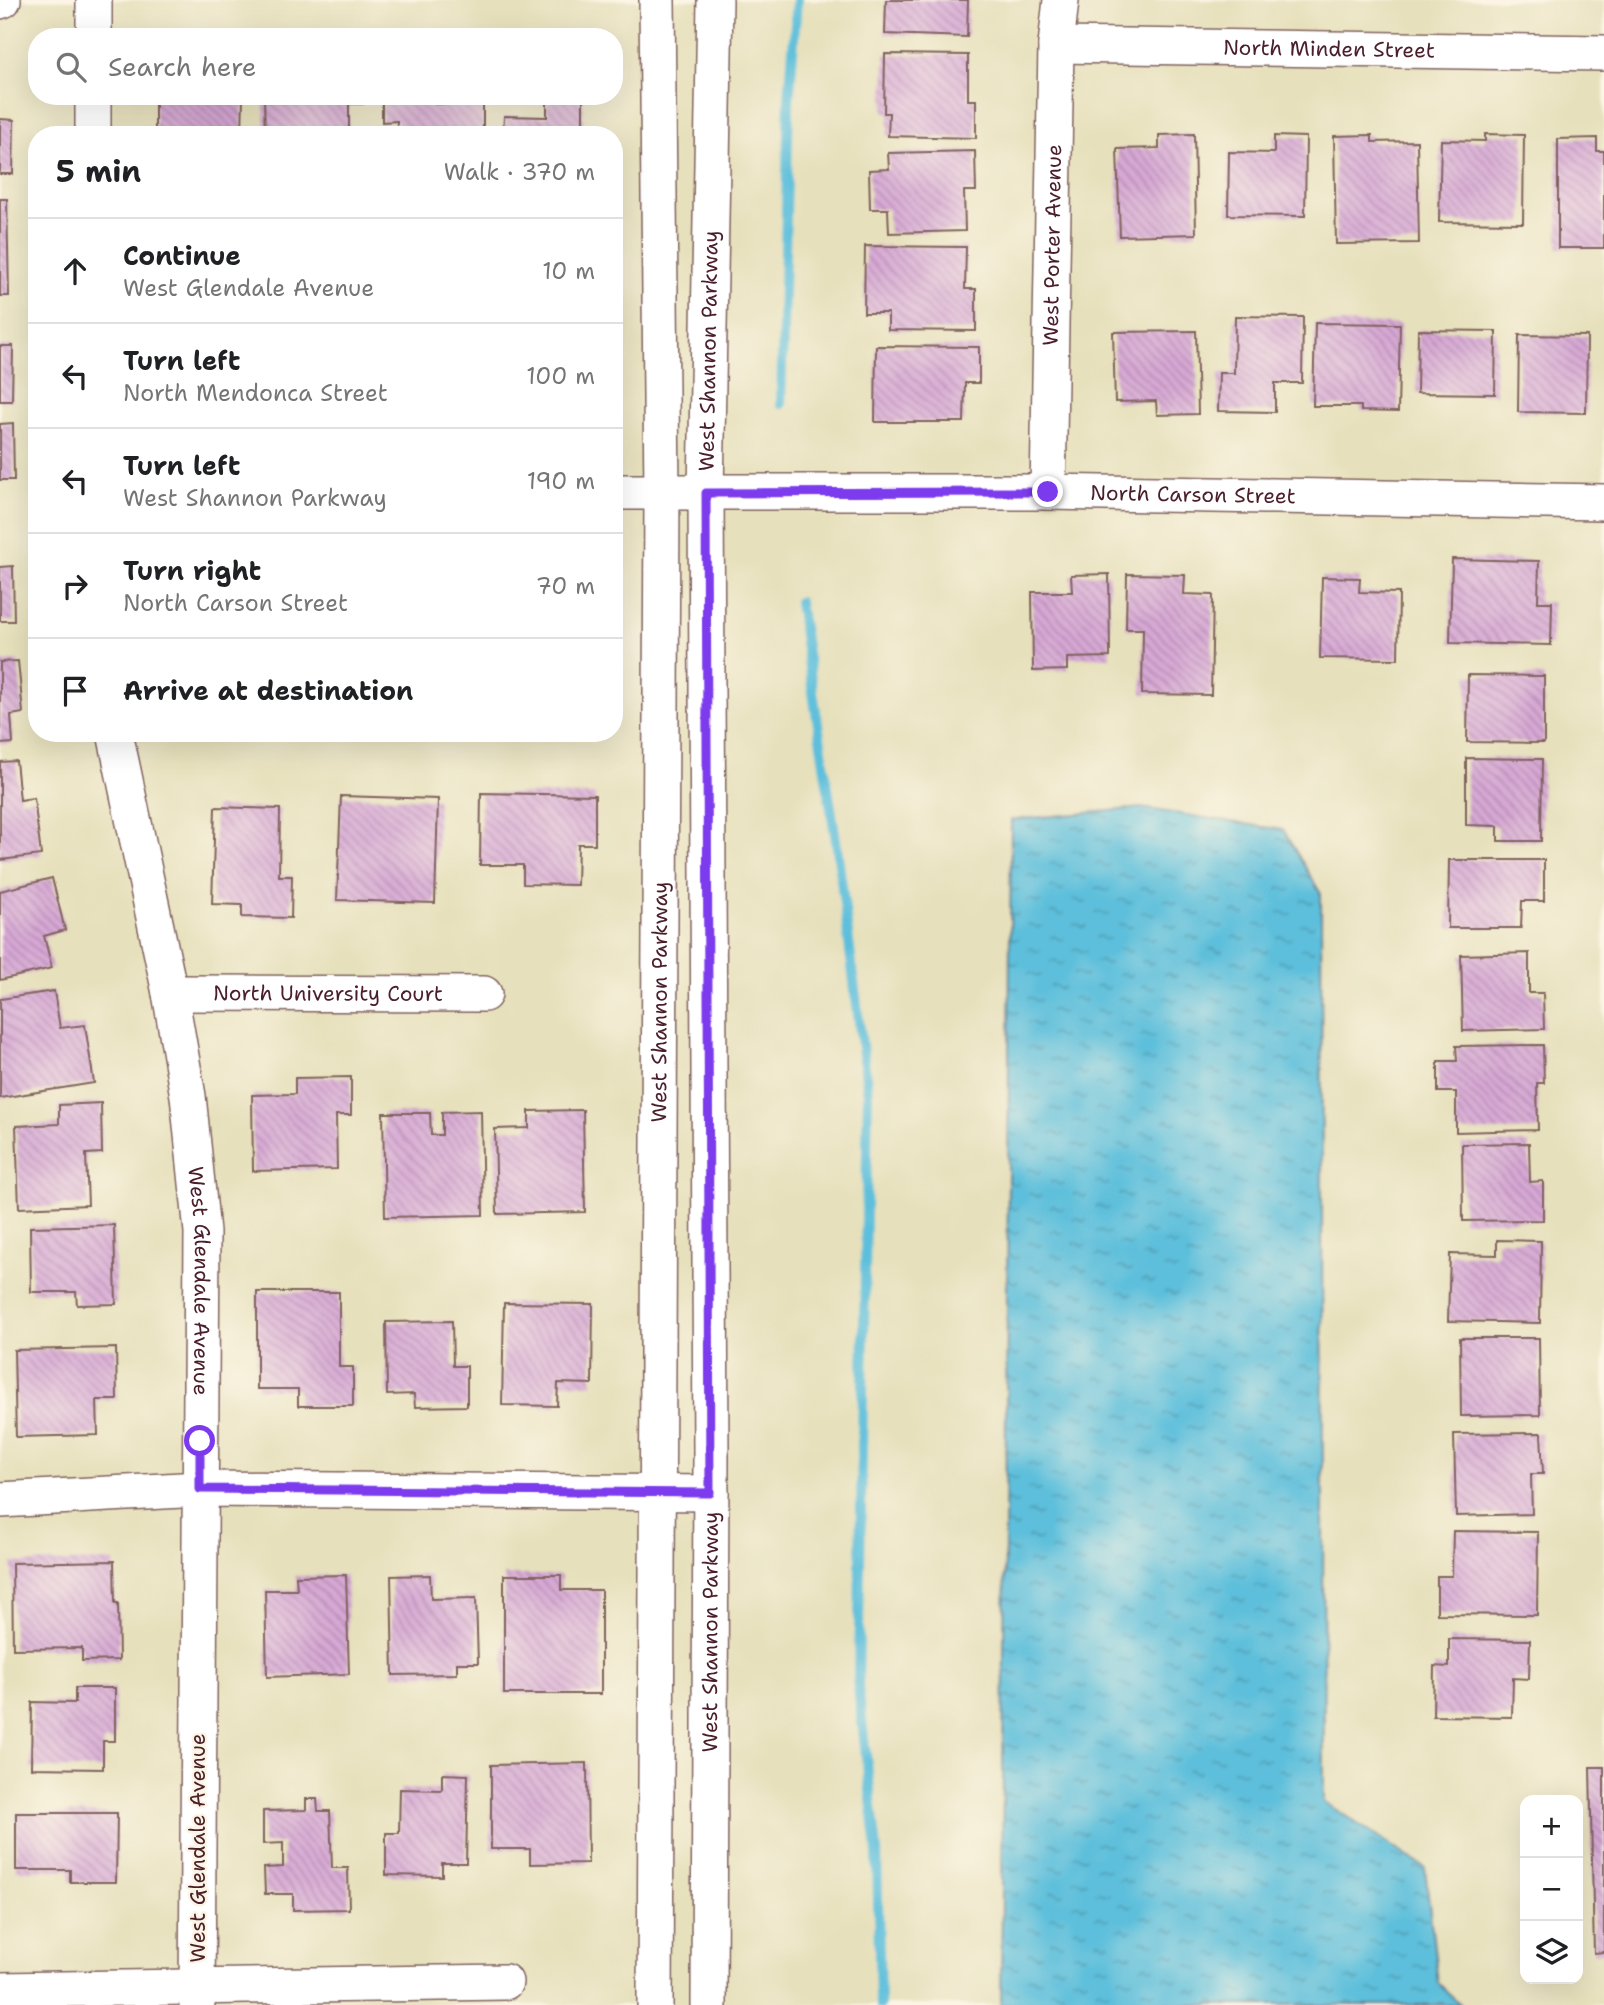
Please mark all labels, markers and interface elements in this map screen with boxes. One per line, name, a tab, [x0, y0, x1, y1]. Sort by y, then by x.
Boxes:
search box	[28, 28, 623, 105]
street label: North Minden Street	[1223, 33, 1435, 65]
icon: search	[52, 48, 90, 86]
text: Search here	[108, 49, 257, 84]
street label: West Porter Avenue	[1037, 144, 1068, 346]
text: 5 min	[56, 151, 141, 192]
text: Walk · 370 m	[444, 157, 595, 187]
street label: West Shannon Parkway	[692, 230, 725, 472]
text: Continue	[123, 238, 241, 273]
icon: ahead	[56, 252, 94, 290]
text: 10 m	[542, 256, 595, 286]
text: West Glendale Avenue	[123, 273, 374, 303]
text: Turn left	[123, 343, 240, 378]
icon: left	[56, 357, 94, 395]
text: 100 m	[526, 361, 595, 391]
text: North Mendonca Street	[123, 378, 388, 408]
text: Turn left	[123, 448, 240, 483]
icon: left	[56, 462, 94, 500]
text: 190 m	[527, 466, 595, 496]
route end	[1032, 476, 1063, 507]
street label: North Carson Street	[1090, 479, 1296, 510]
text: West Shannon Parkway	[123, 483, 387, 513]
text: Turn right	[123, 553, 261, 588]
icon: right	[56, 567, 94, 605]
text: 70 m	[536, 571, 595, 601]
text: North Carson Street	[123, 588, 348, 618]
icon: arrive	[56, 672, 94, 710]
text: Arrive at destination	[123, 673, 413, 708]
street label: West Shannon Parkway	[645, 882, 674, 1122]
street label: North University Court	[213, 979, 443, 1008]
street label: West Glendale Avenue	[181, 1165, 217, 1396]
route start	[184, 1425, 215, 1456]
street label: West Shannon Parkway	[696, 1512, 725, 1752]
street label: West Glendale Avenue	[184, 1733, 212, 1963]
map controls	[1520, 1795, 1583, 1984]
button: +	[1520, 1795, 1583, 1858]
button: −	[1520, 1858, 1583, 1921]
button: layers	[1520, 1921, 1583, 1984]

